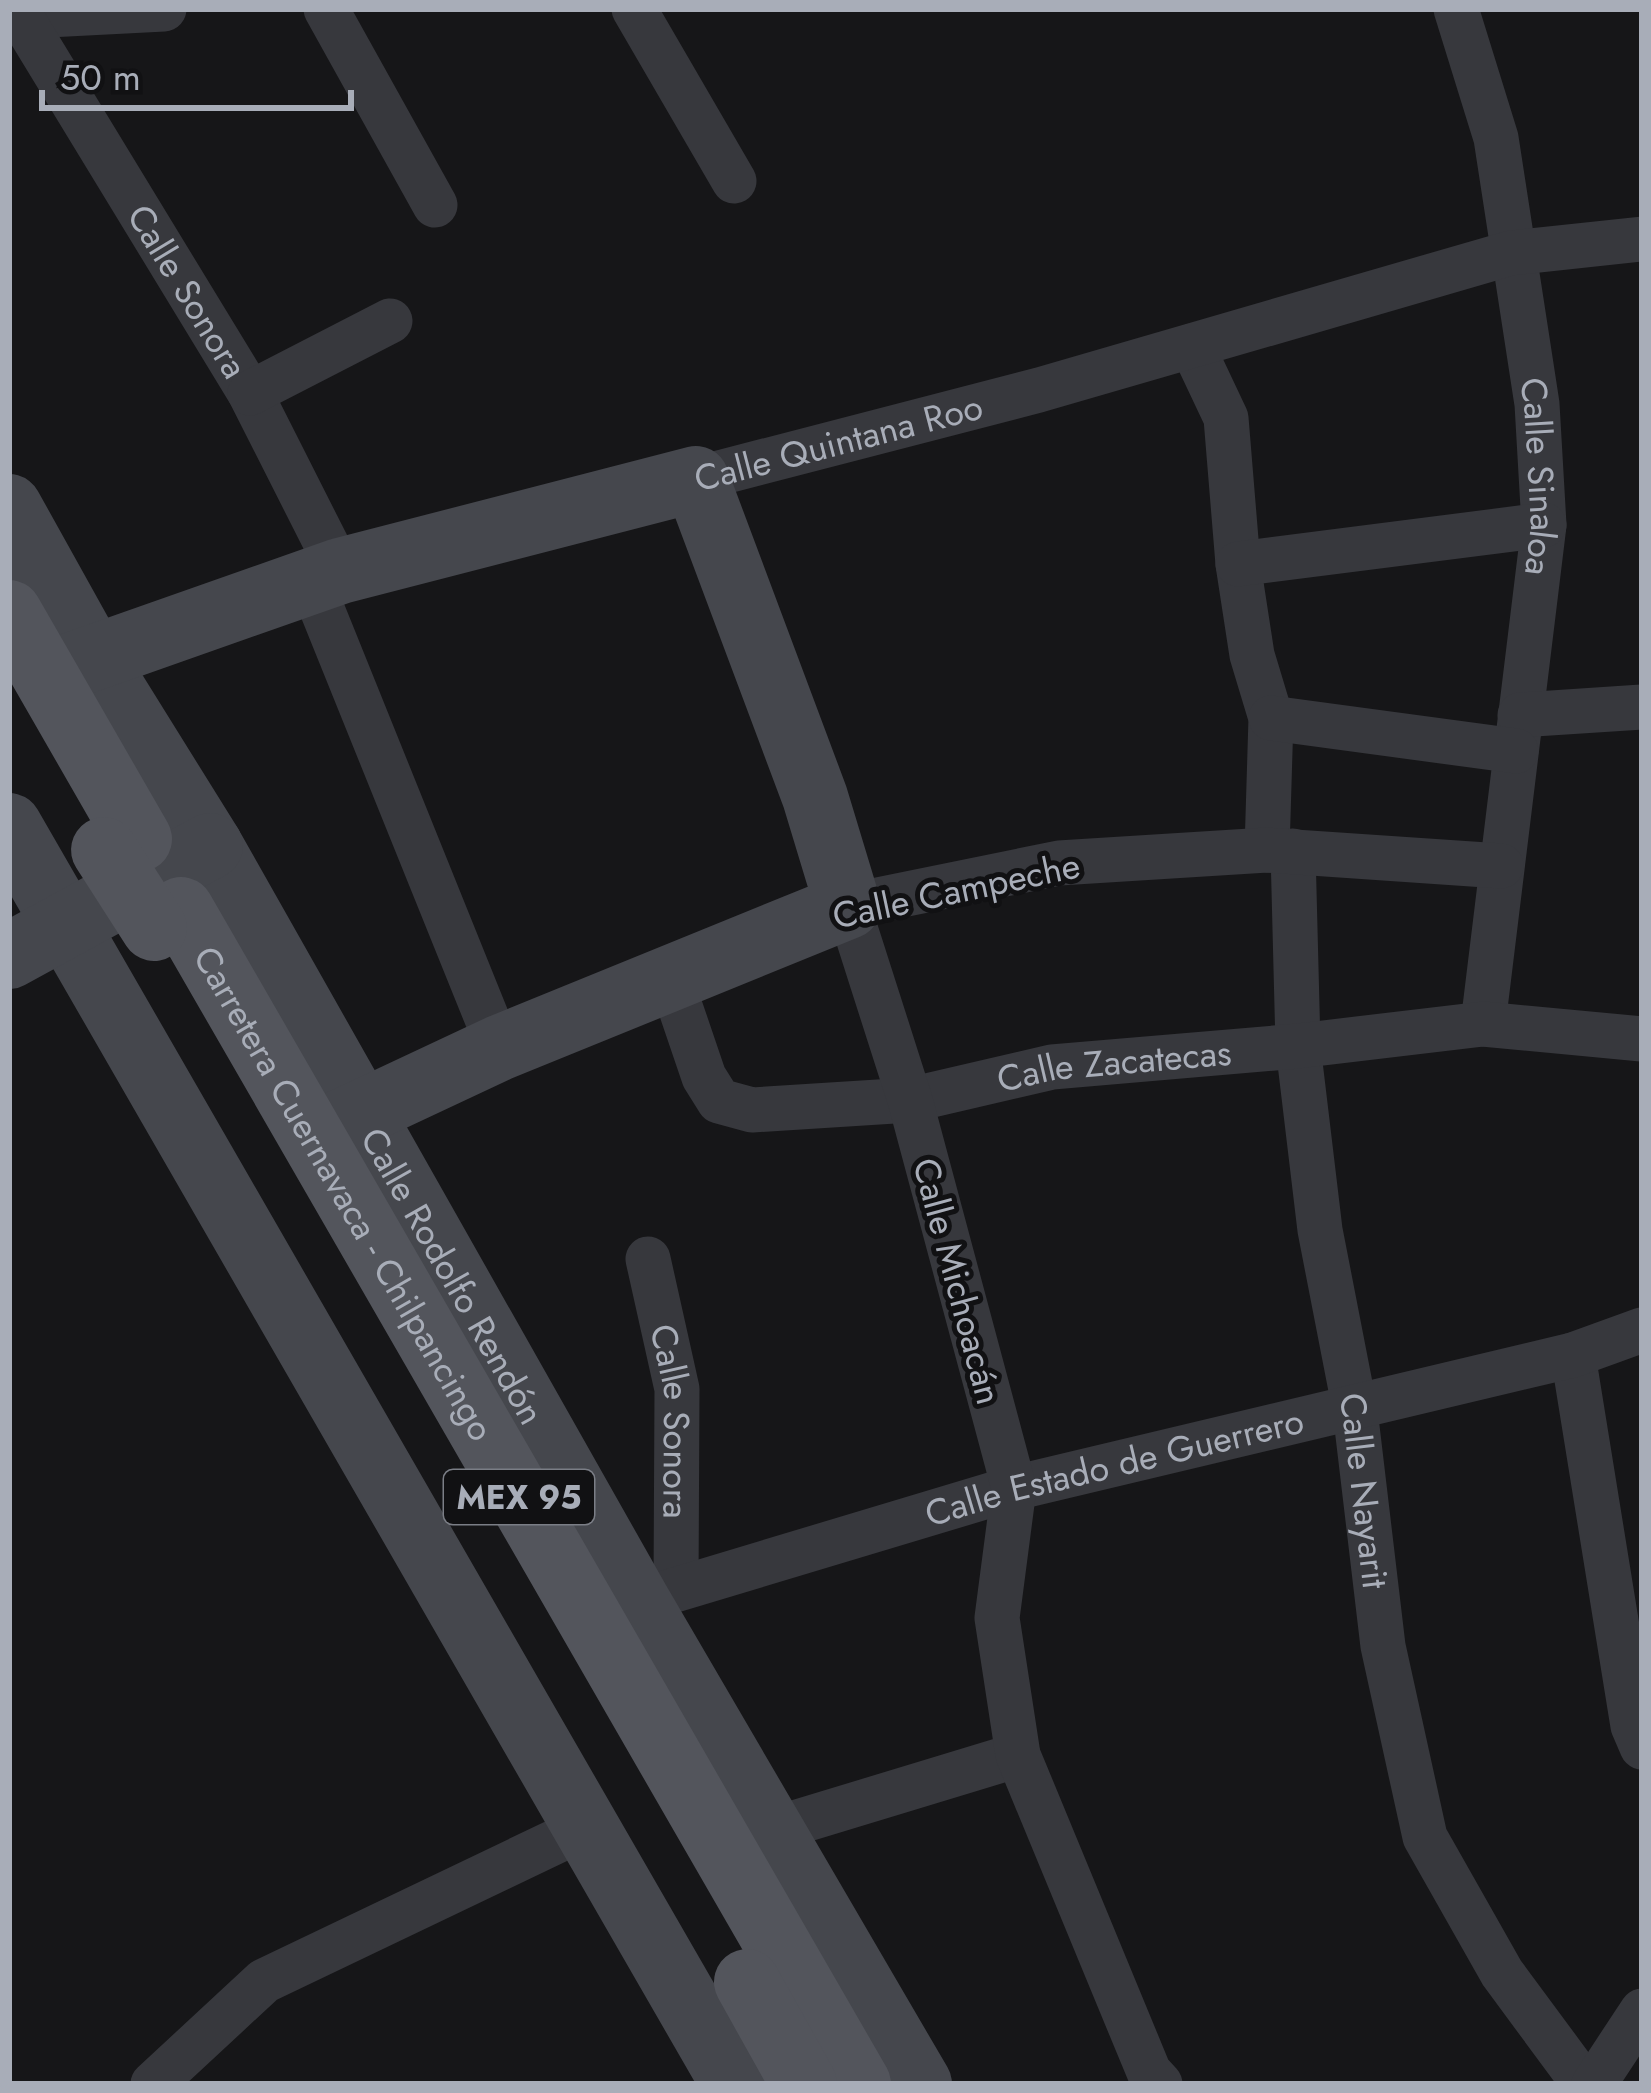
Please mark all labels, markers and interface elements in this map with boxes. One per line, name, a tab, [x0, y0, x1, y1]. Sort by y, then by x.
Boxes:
scale bar	[42, 36, 351, 110]
text: 50 m	[60, 51, 141, 103]
street label: Calle Sonora	[115, 194, 261, 388]
street label: Calle Sinaloa	[1507, 374, 1570, 579]
street label: Calle Quintana Roo	[688, 380, 988, 504]
street label: Calle Campeche	[828, 838, 1084, 942]
street label: Carretera Cuernavaca - Chilpancingo	[181, 936, 508, 1450]
street label: Calle Zacatecas	[992, 1026, 1233, 1105]
street label: Calle Rodolfo Rendón	[348, 1118, 558, 1434]
street label: Calle Michoacán	[900, 1152, 1016, 1410]
street label: Calle Sonora	[637, 1319, 703, 1519]
street label: Calle Nayarit	[1326, 1388, 1402, 1592]
street label: Calle Estado de Guerrero	[918, 1394, 1309, 1539]
road number: MEX 95	[444, 1470, 594, 1524]

